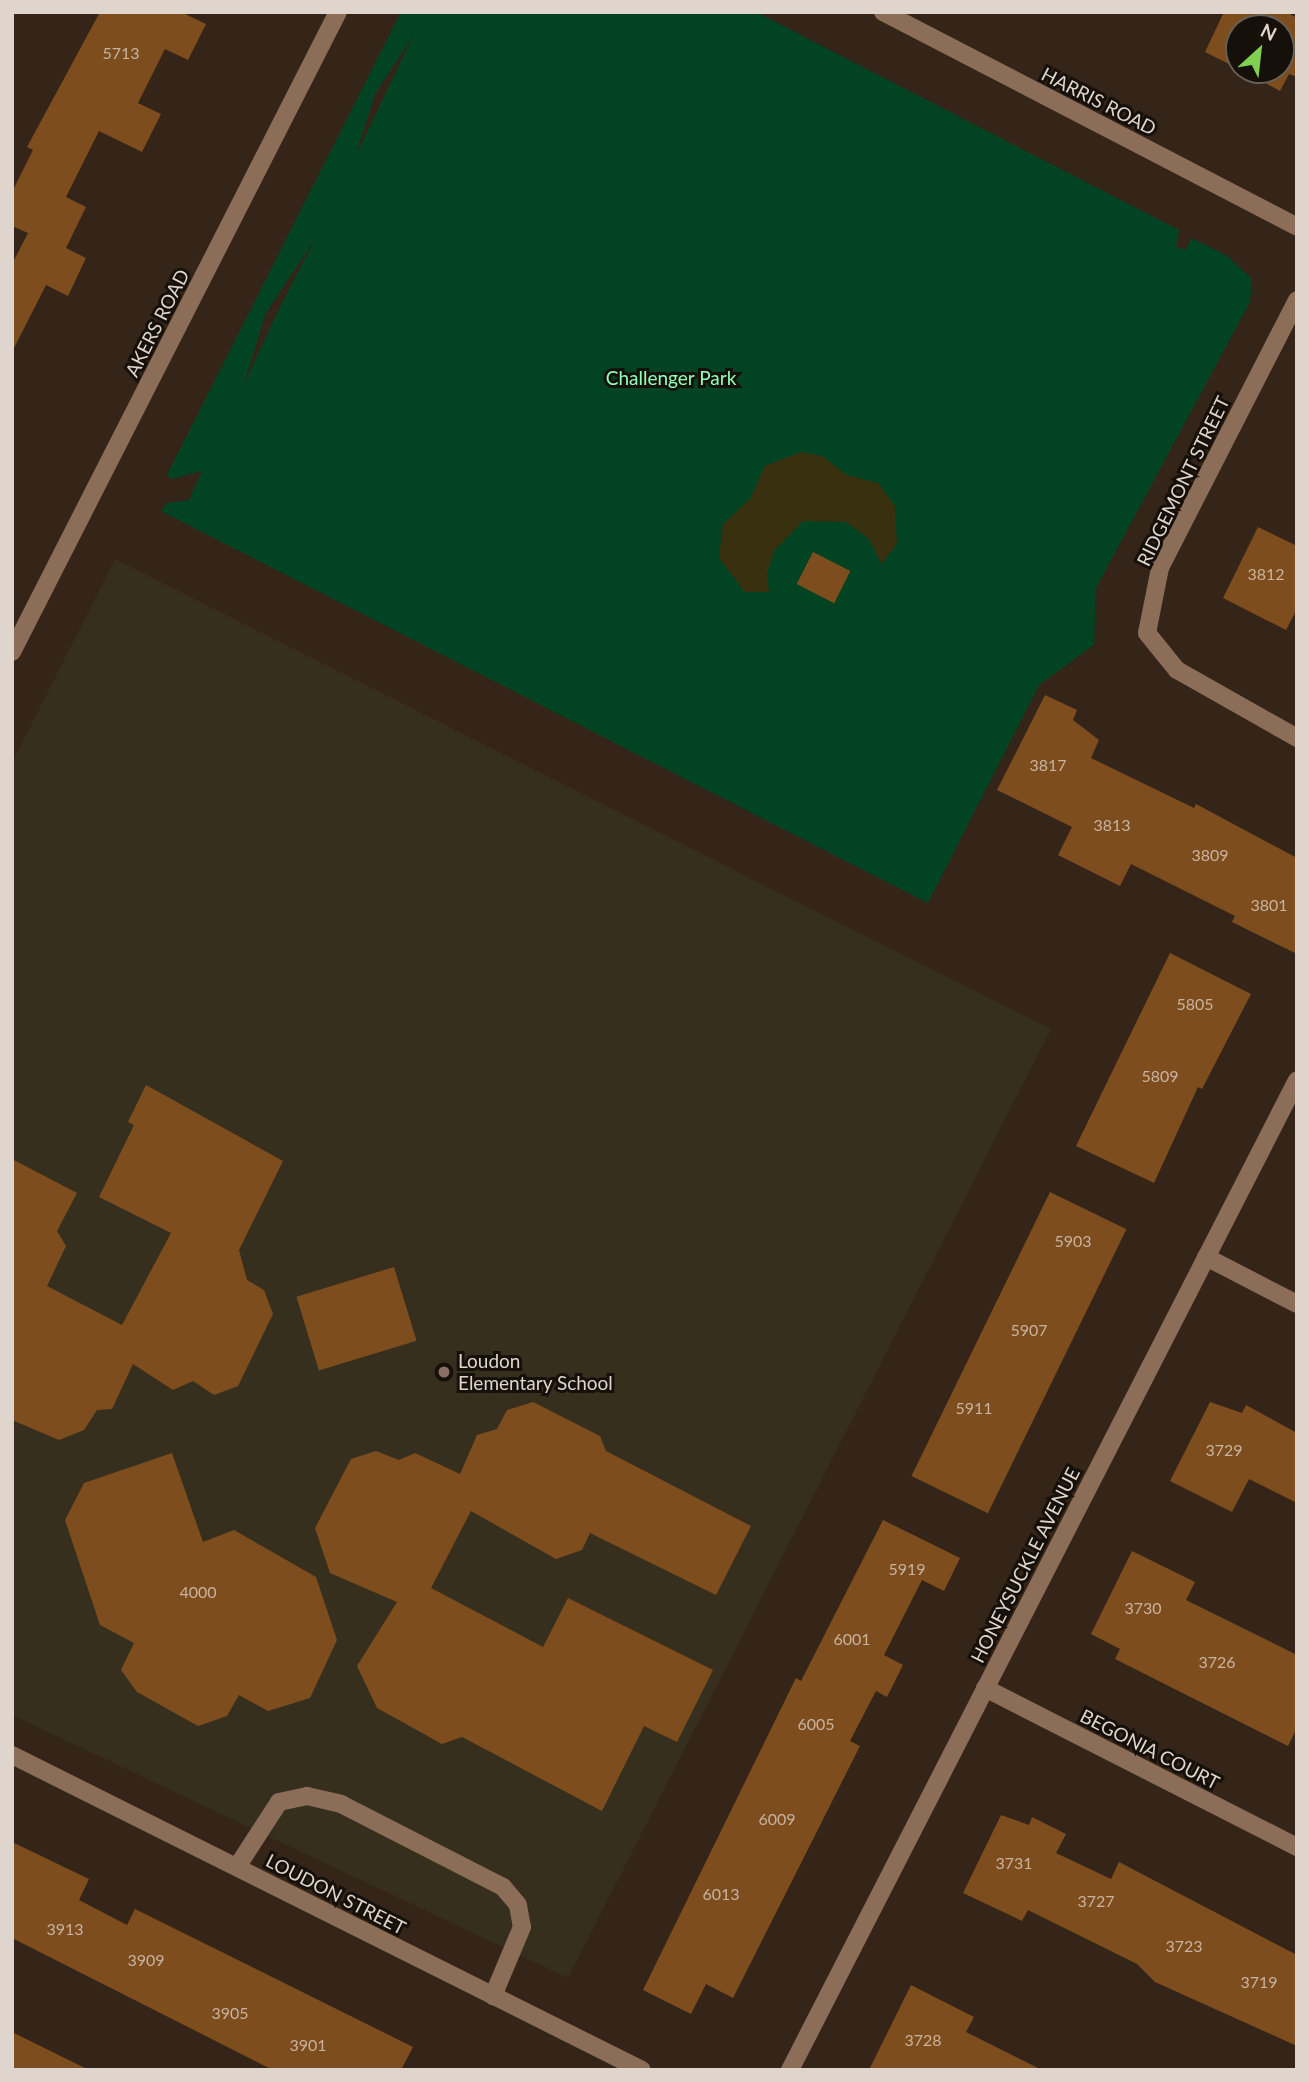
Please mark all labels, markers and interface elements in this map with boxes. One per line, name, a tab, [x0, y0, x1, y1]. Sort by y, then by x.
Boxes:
north arrow	[1225, 14, 1295, 84]
text: N	[1257, 18, 1281, 45]
house number: 5713	[102, 43, 140, 63]
street label: HARRIS ROAD	[1038, 62, 1160, 140]
street label: AKERS ROAD	[120, 266, 194, 380]
park label: Challenger Park	[606, 367, 736, 389]
street label: RIDGEMONT STREET	[1132, 392, 1234, 570]
house number: 3812	[1247, 564, 1285, 584]
house number: 3817	[1029, 755, 1067, 775]
house number: 3813	[1093, 815, 1131, 835]
house number: 3809	[1191, 845, 1229, 865]
house number: 3801	[1250, 895, 1288, 915]
house number: 5805	[1176, 994, 1214, 1014]
house number: 5809	[1141, 1066, 1179, 1086]
house number: 5903	[1054, 1231, 1092, 1251]
house number: 5907	[1010, 1320, 1048, 1340]
place label: Loudon Elementary School	[458, 1350, 613, 1394]
marker: Loudon Elementary School	[436, 1364, 452, 1380]
house number: 5911	[955, 1398, 993, 1418]
house number: 3729	[1205, 1440, 1243, 1460]
street label: HONEYSUCKLE AVENUE	[966, 1463, 1084, 1667]
house number: 5919	[888, 1559, 926, 1579]
house number: 4000	[179, 1582, 217, 1602]
house number: 3730	[1124, 1598, 1162, 1618]
house number: 6001	[833, 1629, 871, 1649]
house number: 3726	[1198, 1652, 1236, 1672]
street label: BEGONIA COURT	[1076, 1704, 1224, 1794]
house number: 6005	[797, 1714, 835, 1734]
house number: 6009	[758, 1809, 796, 1829]
street label: LOUDON STREET	[262, 1849, 410, 1939]
house number: 3731	[995, 1853, 1033, 1873]
house number: 6013	[702, 1884, 740, 1904]
house number: 3727	[1077, 1891, 1115, 1911]
house number: 3913	[46, 1919, 84, 1939]
house number: 3723	[1165, 1936, 1203, 1956]
house number: 3909	[127, 1950, 165, 1970]
house number: 3719	[1240, 1972, 1278, 1992]
house number: 3905	[211, 2003, 249, 2023]
house number: 3728	[904, 2030, 942, 2050]
house number: 3901	[289, 2035, 327, 2055]

